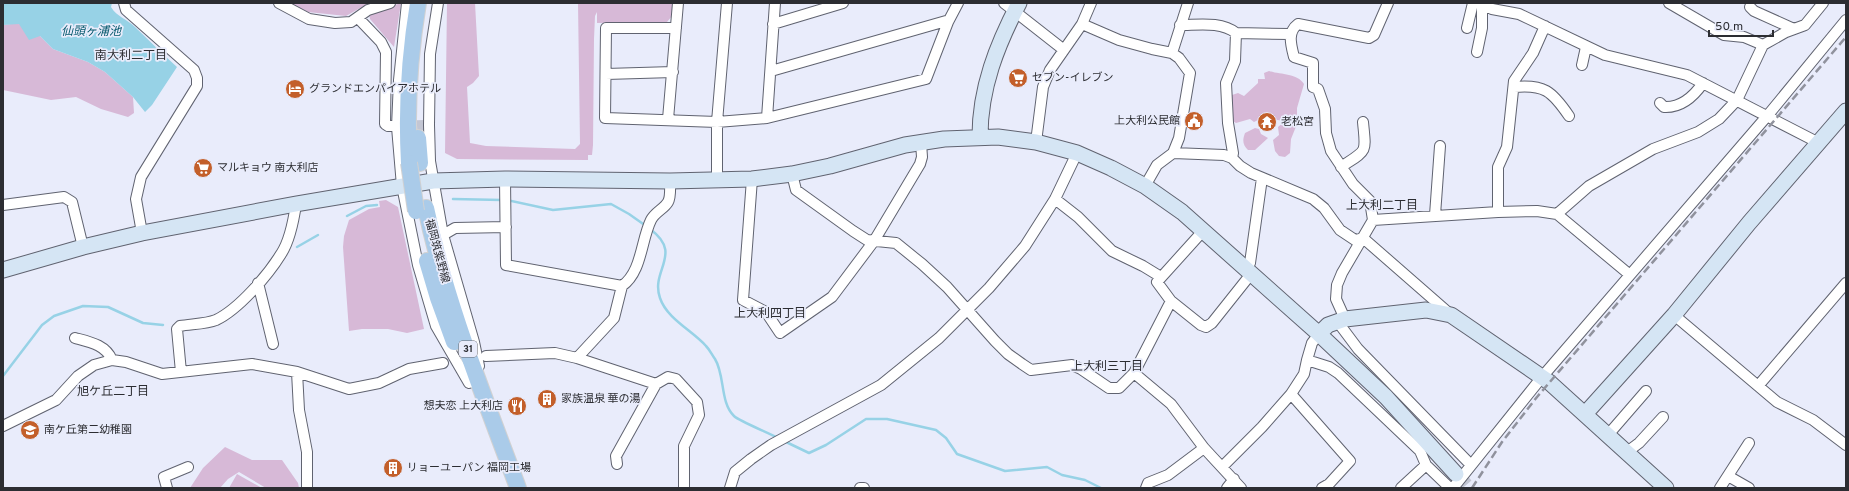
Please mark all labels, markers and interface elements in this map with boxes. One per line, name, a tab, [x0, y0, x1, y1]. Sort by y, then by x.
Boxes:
scale bar	[1709, 12, 1773, 38]
text: 50 m	[1715, 19, 1743, 35]
water label: 仙頭ヶ浦池	[61, 24, 122, 40]
district label: 南大利二丁目	[95, 48, 167, 64]
supermarket icon: セブン-イレブン	[1007, 67, 1029, 89]
place label: セブン-イレブン	[1032, 71, 1113, 85]
hotel icon: グランドエンパイアホテル	[284, 78, 306, 100]
place label: グランドエンパイアホテル	[309, 82, 441, 96]
public building icon: 上大利公民館	[1183, 110, 1205, 132]
temple icon: 老松宮	[1256, 111, 1278, 133]
place label: 上大利公民館	[1114, 114, 1180, 128]
place label: 老松宮	[1281, 115, 1314, 129]
supermarket icon: マルキョウ 南大利店	[192, 157, 214, 179]
place label: マルキョウ 南大利店	[217, 161, 319, 175]
district label: 上大利二丁目	[1346, 198, 1418, 214]
street label: 福岡筑紫野線	[422, 217, 452, 285]
district label: 上大利四丁目	[734, 306, 806, 322]
road number: 31	[459, 341, 477, 357]
district label: 上大利三丁目	[1071, 359, 1143, 375]
district label: 旭ケ丘二丁目	[77, 384, 149, 400]
building icon: 家族温泉 華の湯	[536, 388, 558, 410]
place label: 家族温泉 華の湯	[561, 392, 641, 406]
restaurant icon: 想夫恋 上大利店	[506, 395, 528, 417]
place label: 想夫恋 上大利店	[423, 399, 503, 413]
school or university icon: 南ケ丘第二幼稚園	[19, 419, 41, 441]
place label: 南ケ丘第二幼稚園	[44, 423, 132, 437]
building icon: リョーユーパン 福岡工場	[382, 457, 404, 479]
place label: リョーユーパン 福岡工場	[407, 461, 531, 475]

